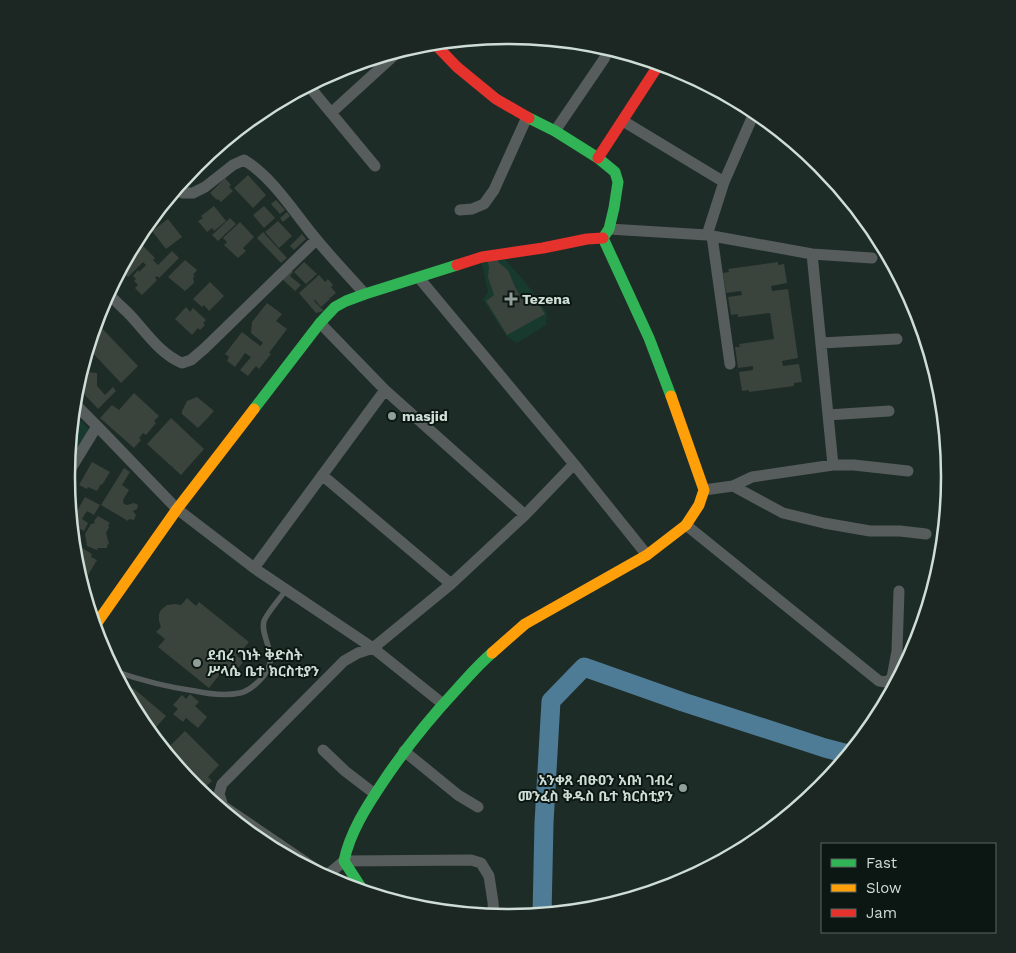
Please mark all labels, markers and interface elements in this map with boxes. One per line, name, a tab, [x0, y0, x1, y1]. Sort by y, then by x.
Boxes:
place label: Tezena	[522, 291, 571, 307]
marker: Tezena	[504, 292, 518, 306]
place label: masjid	[402, 408, 448, 424]
marker: masjid	[386, 410, 398, 422]
place label: ደብረ ገነት ቅድስት ሥላሴ ቤተ ክርስቲያን	[207, 647, 319, 679]
marker: ደብረ ገነት ቅድስት ሥላሴ ቤተ ክርስቲያን	[191, 657, 203, 669]
place label: አንቀጸ ብፁዐን አቡነ ገብረ መንፈስ ቅዱስ ቤተ ክርስቲያን	[518, 772, 673, 804]
marker: አንቀጸ ብፁዐን አቡነ ገብረ መንፈስ ቅዱስ ቤተ ክርስቲያን	[677, 782, 689, 794]
legend	[821, 843, 996, 933]
text: Fast	[866, 854, 898, 872]
text: Slow	[866, 879, 902, 897]
text: Jam	[866, 904, 897, 922]

